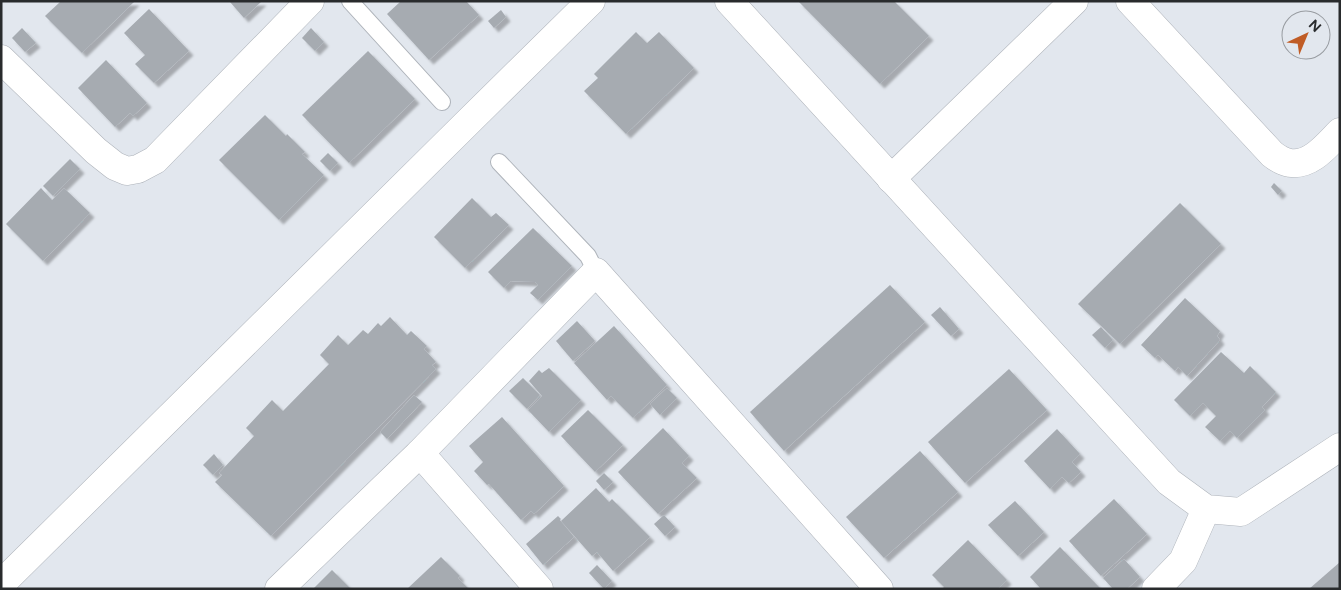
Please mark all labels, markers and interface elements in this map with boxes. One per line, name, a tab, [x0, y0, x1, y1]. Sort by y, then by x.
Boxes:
north arrow	[1281, 10, 1331, 60]
text: N	[1305, 16, 1324, 36]

